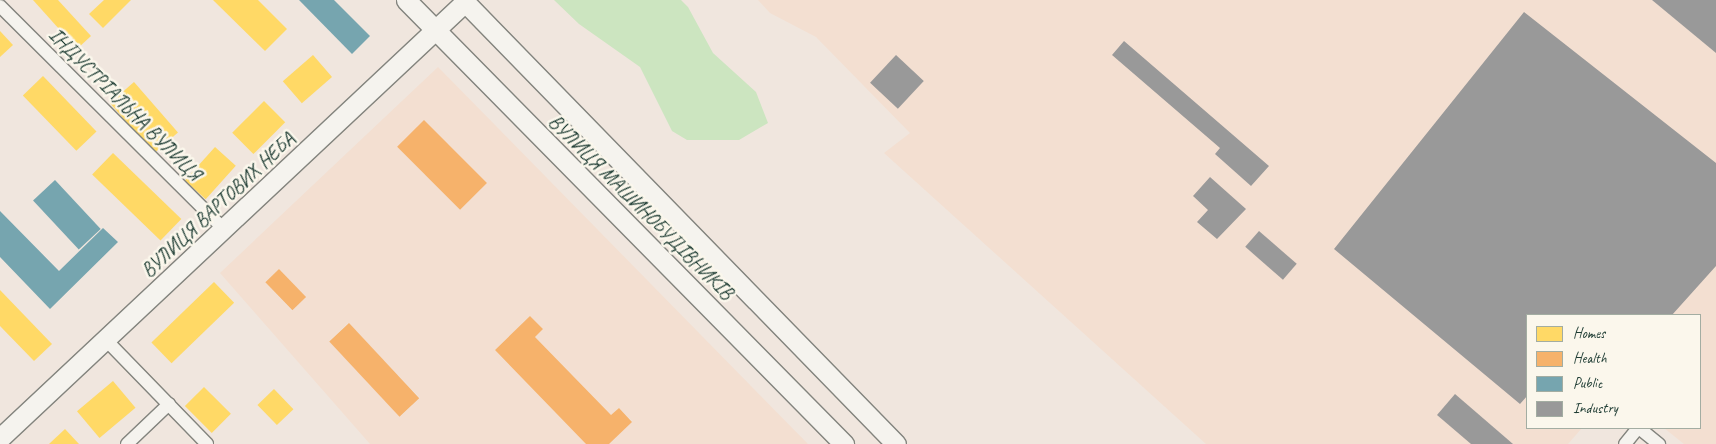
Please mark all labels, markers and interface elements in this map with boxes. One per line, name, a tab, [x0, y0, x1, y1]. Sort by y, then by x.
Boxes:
street label: ІНДУСТРІАЛЬНА ВУЛИЦЯ	[44, 23, 206, 185]
street label: ВУЛИЦЯ МАШИНОБУДІВНИКІВ	[544, 110, 738, 304]
street label: ВУЛИЦЯ ВАРТОВИХ НЕБА	[136, 127, 300, 283]
legend	[1526, 314, 1701, 429]
text: Homes	[1573, 324, 1605, 343]
text: Health	[1573, 349, 1607, 368]
text: Public	[1573, 374, 1602, 393]
text: Industry	[1573, 399, 1618, 418]

